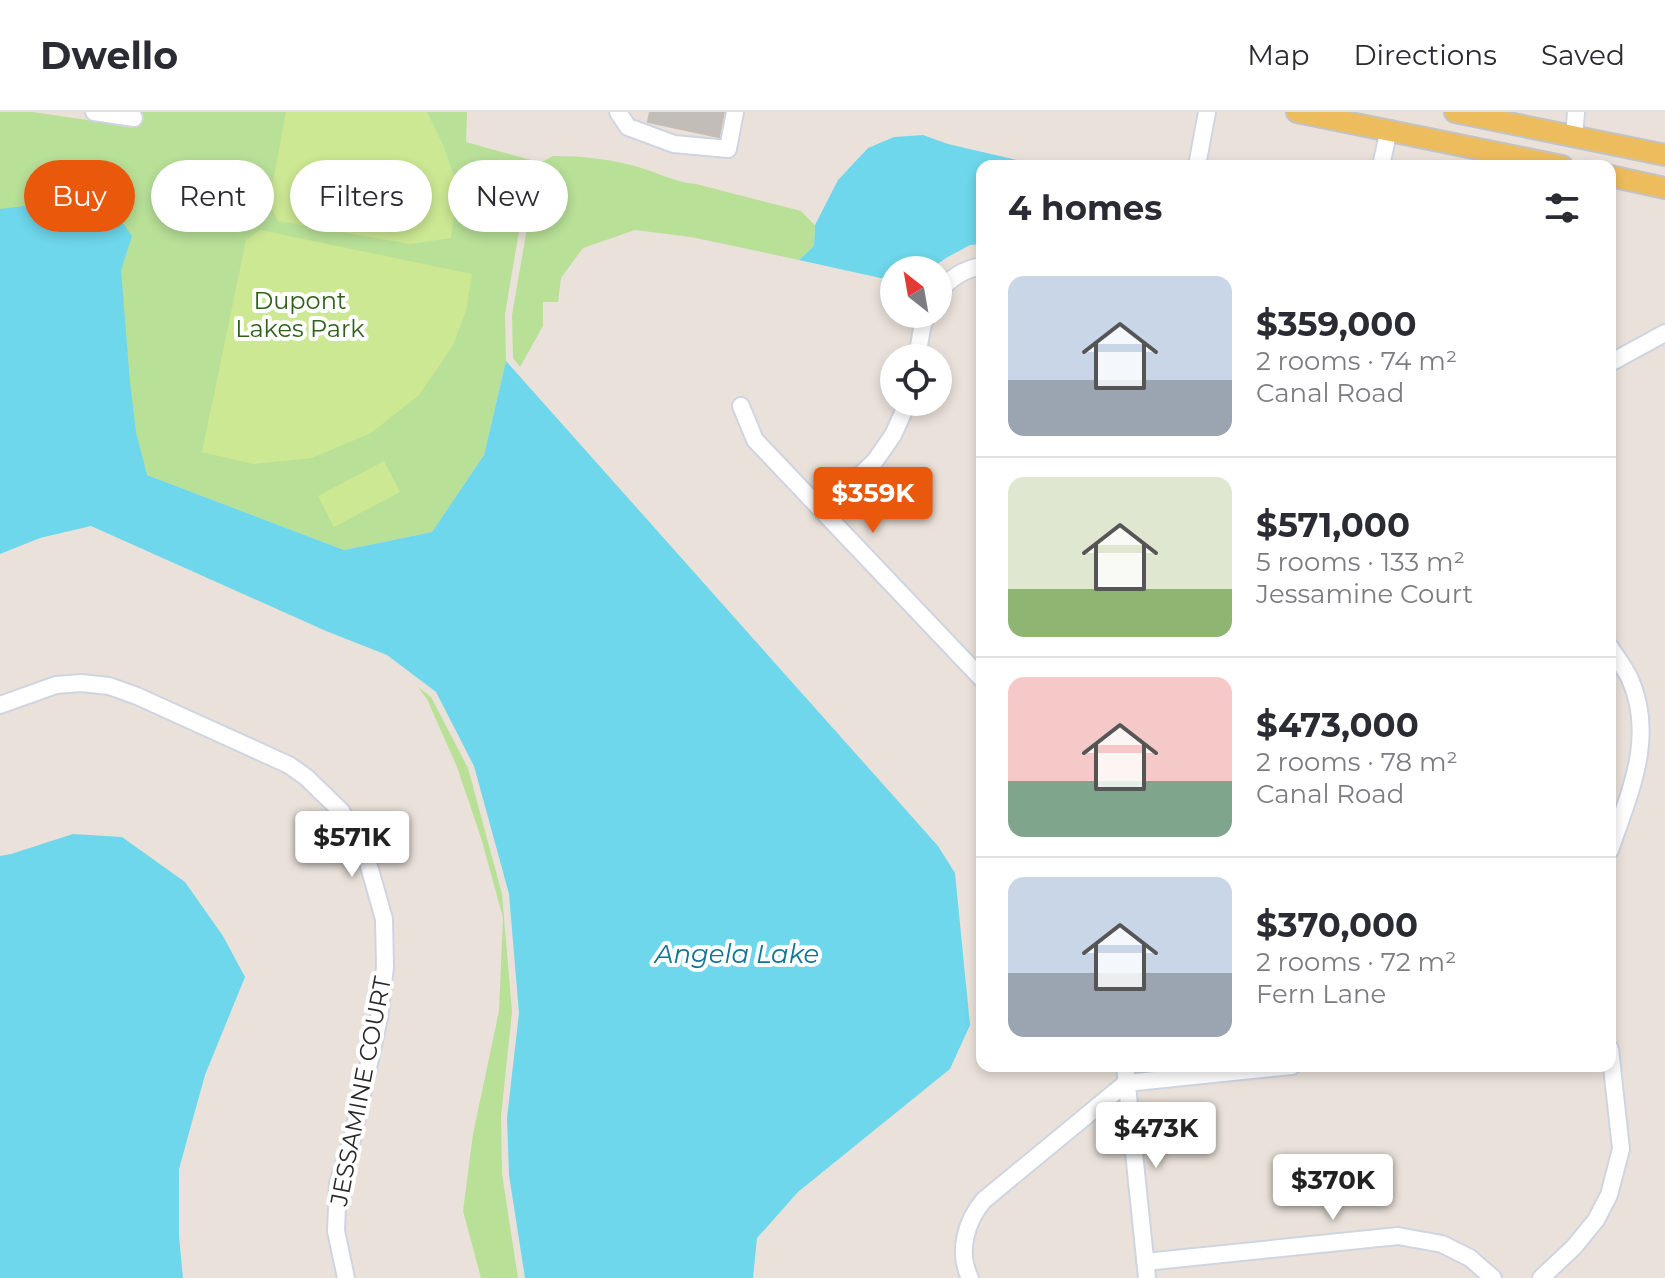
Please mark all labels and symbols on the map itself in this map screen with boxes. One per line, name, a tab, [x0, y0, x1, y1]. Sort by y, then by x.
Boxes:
north arrow	[880, 256, 952, 328]
park label: Dupont Lakes Park	[235, 286, 365, 343]
pin: $359K	[817, 467, 929, 535]
pin: $571K	[296, 811, 408, 879]
water label: Angela Lake	[653, 938, 819, 970]
street label: JESSAMINE COURT	[324, 974, 397, 1209]
pin: $473K	[1100, 1102, 1212, 1170]
pin: $370K	[1277, 1154, 1389, 1222]

